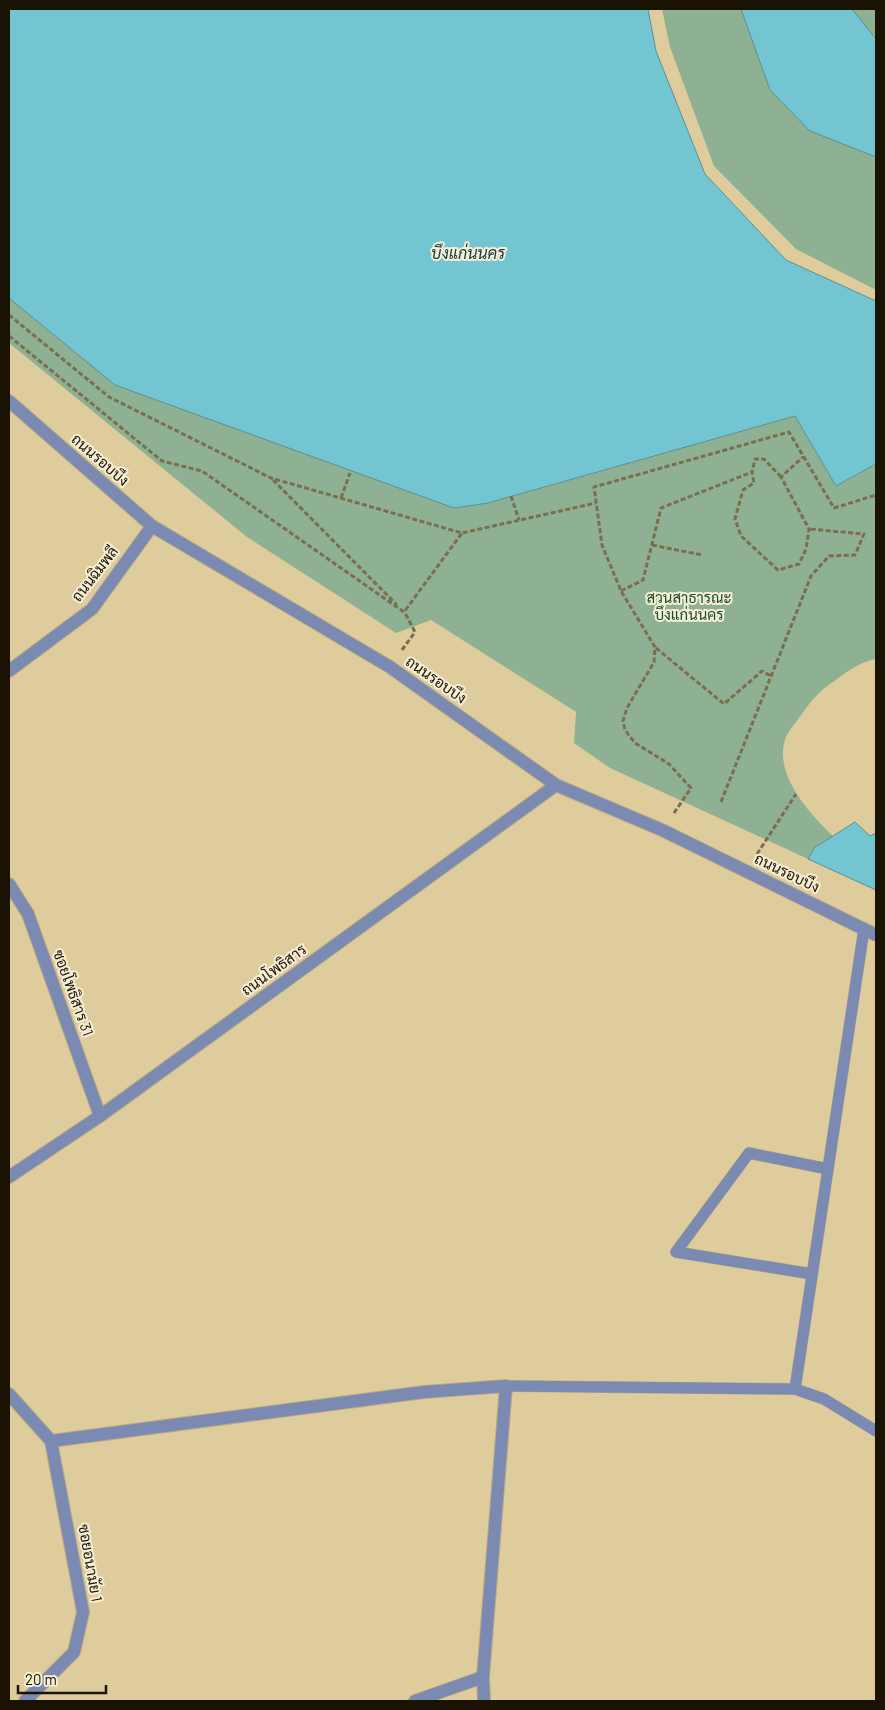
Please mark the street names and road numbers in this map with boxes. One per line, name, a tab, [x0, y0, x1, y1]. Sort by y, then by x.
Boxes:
street label: ถนนรอบบึง	[68, 429, 133, 489]
street label: ถนนฉิมพลี	[67, 542, 121, 605]
street label: ถนนรอบบึง	[403, 652, 470, 707]
street label: ถนนรอบบึง	[752, 849, 823, 896]
street label: ถนนโพธิสาร	[238, 940, 309, 999]
street label: ซอยโพธิสาร 31	[50, 947, 98, 1038]
street label: ซอยอนามัย 1	[75, 1523, 107, 1603]

